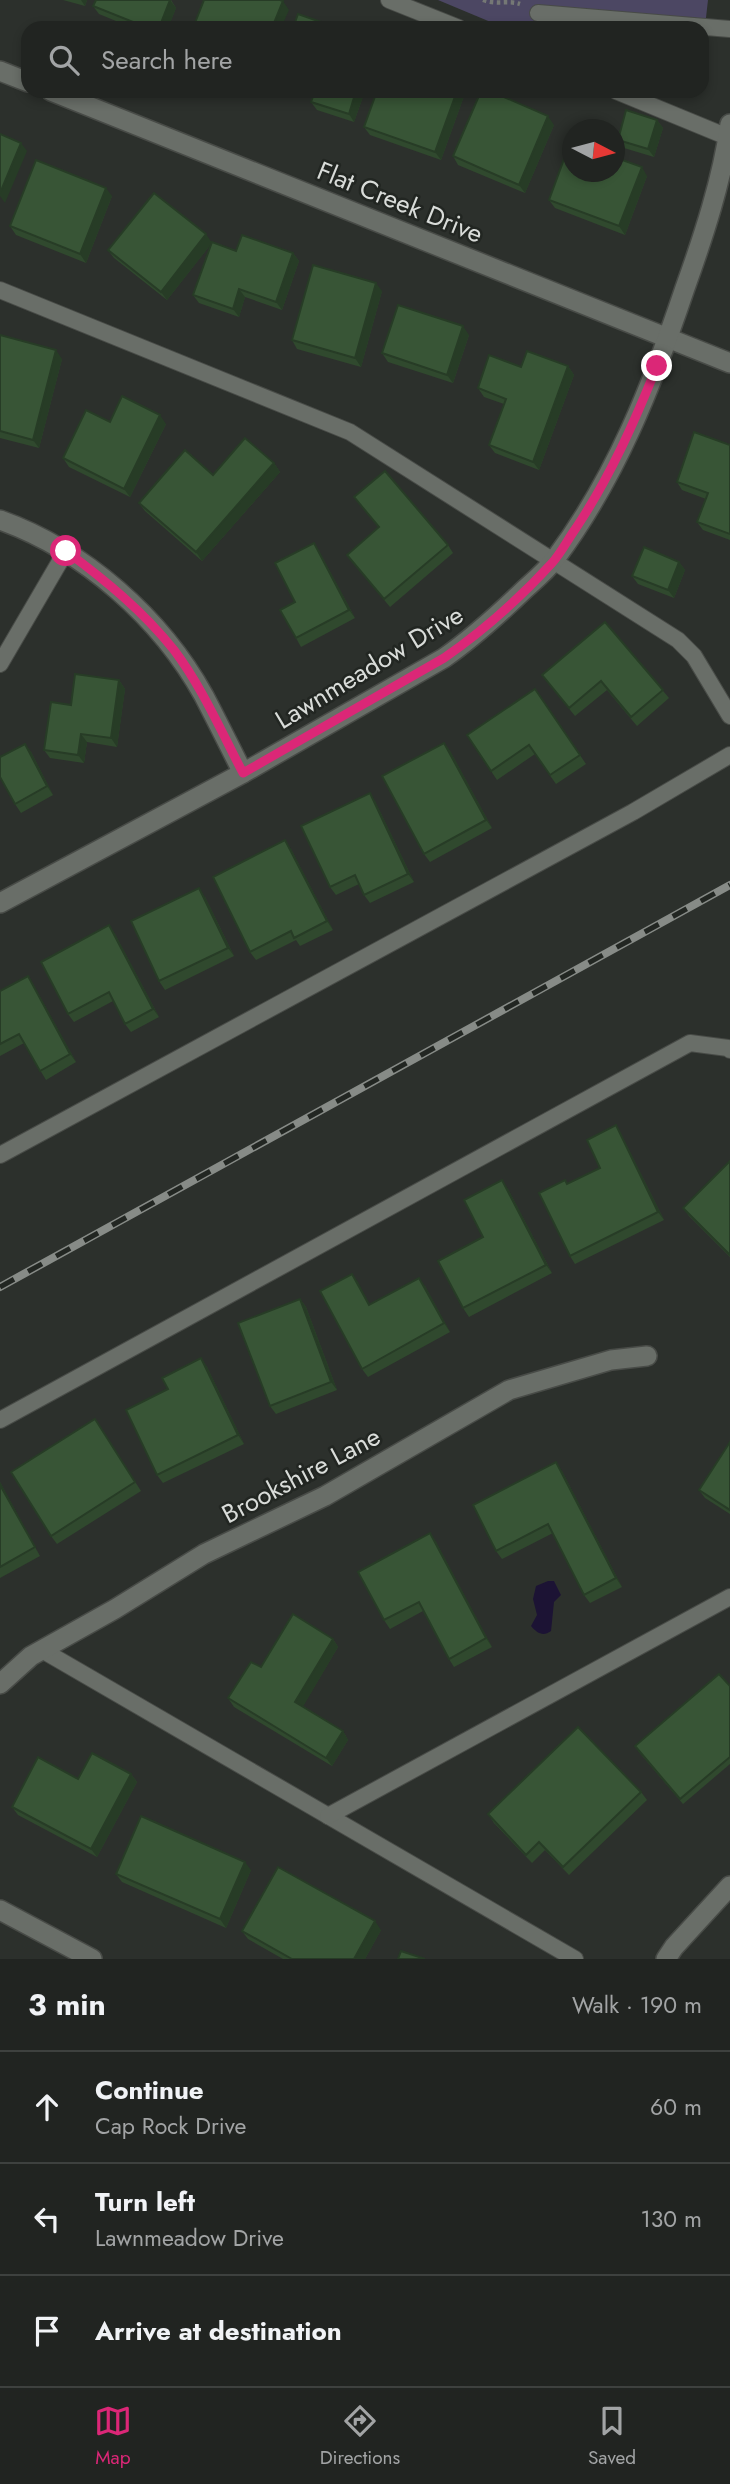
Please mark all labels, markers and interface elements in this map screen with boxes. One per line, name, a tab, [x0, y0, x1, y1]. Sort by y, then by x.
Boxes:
search box	[21, 21, 709, 98]
icon: search	[45, 41, 83, 79]
text: Search here	[101, 41, 233, 79]
north arrow	[562, 119, 625, 182]
street label: Flat Creek Drive	[311, 151, 489, 253]
route end	[641, 350, 672, 381]
route start	[50, 535, 81, 566]
street label: Lawnmeadow Drive	[268, 596, 470, 738]
street label: Brookshire Lane	[215, 1417, 387, 1533]
text: 3 min	[28, 1983, 106, 2026]
text: Walk · 190 m	[572, 1988, 702, 2022]
text: Continue	[95, 2071, 204, 2109]
icon: ahead	[28, 2088, 66, 2126]
text: 60 m	[650, 2090, 702, 2124]
text: Cap Rock Drive	[95, 2109, 246, 2143]
text: Turn left	[95, 2183, 195, 2221]
icon: left	[28, 2200, 66, 2238]
text: 130 m	[640, 2202, 702, 2236]
text: Lawnmeadow Drive	[95, 2221, 284, 2255]
icon: arrive	[28, 2312, 66, 2350]
text: Arrive at destination	[95, 2312, 342, 2350]
tab: Map	[94, 2402, 132, 2471]
tab: Directions	[320, 2402, 400, 2471]
tab: Saved	[588, 2402, 636, 2471]

